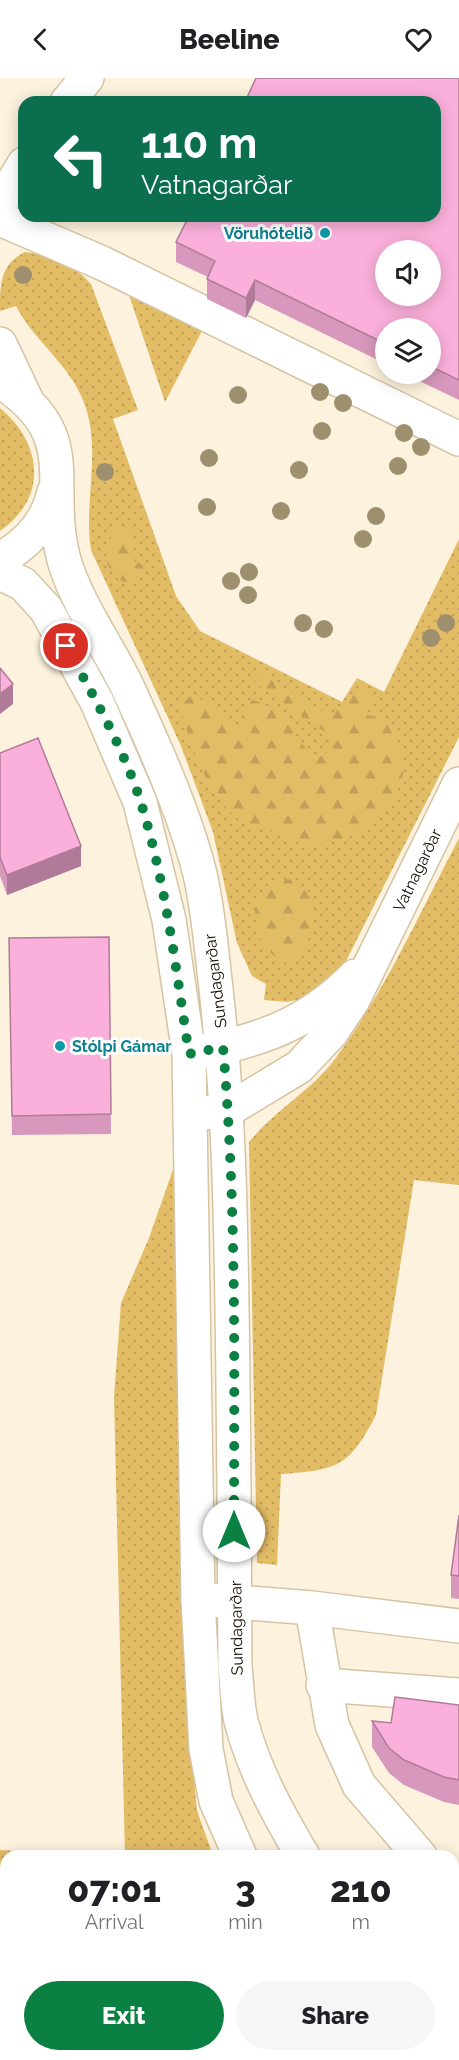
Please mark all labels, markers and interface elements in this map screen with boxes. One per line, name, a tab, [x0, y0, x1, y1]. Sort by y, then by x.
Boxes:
icon: back	[24, 23, 57, 56]
icon: heart	[402, 23, 435, 56]
text: Beeline	[179, 24, 280, 55]
text: 110 m	[141, 119, 257, 168]
icon: left	[42, 120, 120, 198]
text: Vatnagarðar	[141, 169, 292, 200]
place label: Vöruhótelið	[224, 224, 313, 243]
marker: Vöruhótelið	[318, 226, 332, 240]
map controls	[375, 240, 441, 384]
button: sound	[375, 240, 441, 306]
button: layers	[375, 318, 441, 384]
pin	[40, 620, 91, 671]
icon: arrive	[49, 629, 82, 662]
street label: Vatnagarðar	[389, 825, 446, 915]
street label: Sundagarðar	[200, 932, 231, 1029]
place label: Stólpi Gámar	[72, 1037, 172, 1056]
marker: Stólpi Gámar	[53, 1039, 67, 1053]
position arrow	[202, 1499, 266, 1563]
street label: Sundagarðar	[226, 1580, 247, 1676]
text: 07:01	[67, 1868, 161, 1910]
text: 3	[235, 1868, 256, 1910]
text: 210	[330, 1868, 392, 1910]
text: Arrival	[85, 1910, 143, 1934]
text: min	[228, 1910, 263, 1934]
text: m	[352, 1910, 370, 1934]
button: Exit	[24, 1981, 224, 2050]
button: Share	[236, 1981, 435, 2050]

